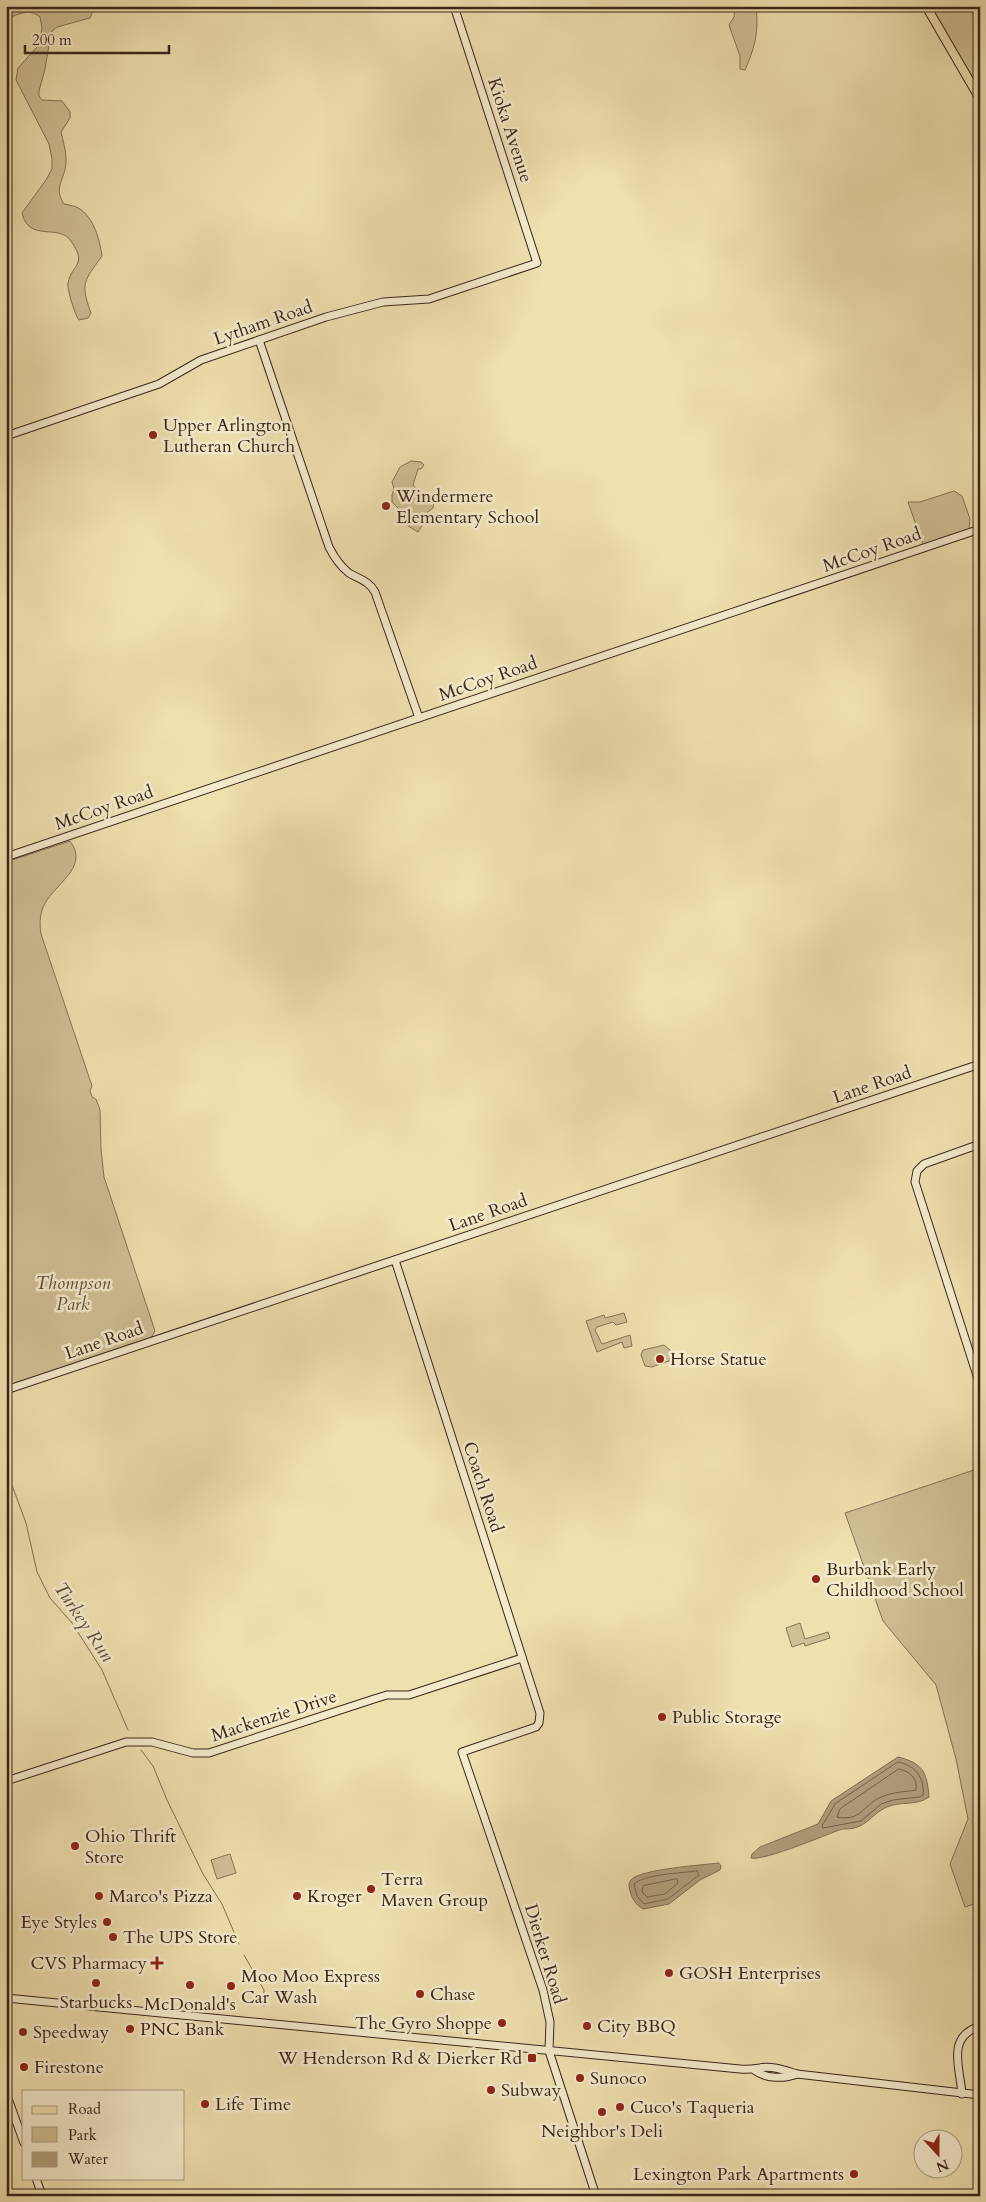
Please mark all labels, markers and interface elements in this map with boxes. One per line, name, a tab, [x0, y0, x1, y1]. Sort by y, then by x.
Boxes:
scale bar	[25, 22, 169, 54]
text: 200 m	[32, 30, 72, 50]
street label: Kioka Avenue	[481, 74, 539, 186]
street label: Lytham Road	[210, 294, 316, 352]
place label: Upper Arlington Lutheran Church	[163, 413, 295, 459]
marker: Upper Arlington Lutheran Church	[147, 429, 159, 441]
place label: Windermere Elementary School	[395, 484, 539, 530]
marker: Windermere Elementary School	[380, 500, 392, 512]
street label: McCoy Road	[819, 521, 925, 579]
street label: McCoy Road	[435, 650, 541, 708]
street label: McCoy Road	[51, 779, 157, 837]
street label: Lane Road	[829, 1060, 915, 1110]
street label: Lane Road	[445, 1188, 531, 1238]
park label: Thompson Park	[36, 1271, 111, 1317]
street label: Lane Road	[61, 1316, 147, 1366]
place label: Horse Statue	[670, 1347, 767, 1372]
marker: Horse Statue	[654, 1353, 666, 1365]
street label: Coach Road	[457, 1439, 510, 1536]
place label: Burbank Early Childhood School	[826, 1557, 964, 1603]
marker: Burbank Early Childhood School	[810, 1573, 822, 1585]
water label: Turkey Run	[48, 1577, 121, 1668]
street label: Mackenzie Drive	[208, 1684, 340, 1748]
place label: Public Storage	[672, 1705, 782, 1730]
marker: Public Storage	[656, 1711, 668, 1723]
place label: Ohio Thrift Store	[85, 1824, 176, 1870]
marker: Ohio Thrift Store	[69, 1840, 81, 1852]
place label: Terra Maven Group	[381, 1867, 488, 1913]
marker: Terra Maven Group	[365, 1883, 377, 1895]
place label: Marco's Pizza	[109, 1884, 213, 1909]
place label: Kroger	[307, 1884, 362, 1909]
marker: Marco's Pizza	[93, 1890, 105, 1902]
marker: Kroger	[291, 1890, 303, 1902]
street label: Dierker Road	[518, 1901, 572, 2007]
place label: Eye Styles	[20, 1910, 97, 1935]
marker: Eye Styles	[101, 1916, 113, 1928]
place label: The UPS Store	[123, 1925, 237, 1950]
marker: The UPS Store	[107, 1931, 119, 1943]
place label: CVS Pharmacy	[31, 1951, 147, 1976]
marker: CVS Pharmacy	[151, 1957, 163, 1969]
place label: GOSH Enterprises	[679, 1961, 821, 1986]
place label: Moo Moo Express Car Wash	[241, 1964, 380, 2010]
marker: GOSH Enterprises	[663, 1967, 675, 1979]
marker: Starbucks	[90, 1977, 102, 1989]
marker: McDonald's	[184, 1979, 196, 1991]
marker: Moo Moo Express Car Wash	[225, 1980, 237, 1992]
place label: Chase	[430, 1982, 476, 2007]
marker: Chase	[414, 1988, 426, 2000]
place label: Starbucks	[60, 1990, 132, 2015]
place label: McDonald's	[144, 1992, 236, 2017]
place label: The Gyro Shoppe	[355, 2011, 492, 2036]
place label: City BBQ	[597, 2014, 676, 2039]
place label: PNC Bank	[140, 2017, 225, 2042]
marker: The Gyro Shoppe	[496, 2017, 508, 2029]
place label: Speedway	[33, 2020, 110, 2045]
marker: City BBQ	[581, 2020, 593, 2032]
marker: PNC Bank	[124, 2023, 136, 2035]
marker: Speedway	[17, 2026, 29, 2038]
place label: W Henderson Rd & Dierker Rd	[277, 2046, 522, 2071]
marker: W Henderson Rd & Dierker Rd	[526, 2052, 538, 2064]
place label: Firestone	[34, 2055, 104, 2080]
marker: Firestone	[18, 2061, 30, 2073]
place label: Sunoco	[590, 2066, 647, 2091]
marker: Sunoco	[574, 2072, 586, 2084]
place label: Subway	[501, 2078, 562, 2103]
marker: Subway	[485, 2084, 497, 2096]
legend	[22, 2090, 185, 2180]
place label: Life Time	[215, 2092, 291, 2117]
place label: Cuco's Taqueria	[630, 2095, 755, 2120]
marker: Life Time	[199, 2098, 211, 2110]
text: Road	[68, 2099, 101, 2119]
marker: Cuco's Taqueria	[614, 2101, 626, 2113]
marker: Neighbor's Deli	[596, 2106, 608, 2118]
place label: Neighbor's Deli	[541, 2119, 663, 2144]
text: Park	[68, 2125, 97, 2145]
north arrow	[914, 2130, 964, 2180]
text: Water	[67, 2149, 109, 2169]
text: N	[933, 2155, 952, 2177]
place label: Lexington Park Apartments	[633, 2162, 844, 2187]
marker: Lexington Park Apartments	[848, 2168, 860, 2180]

